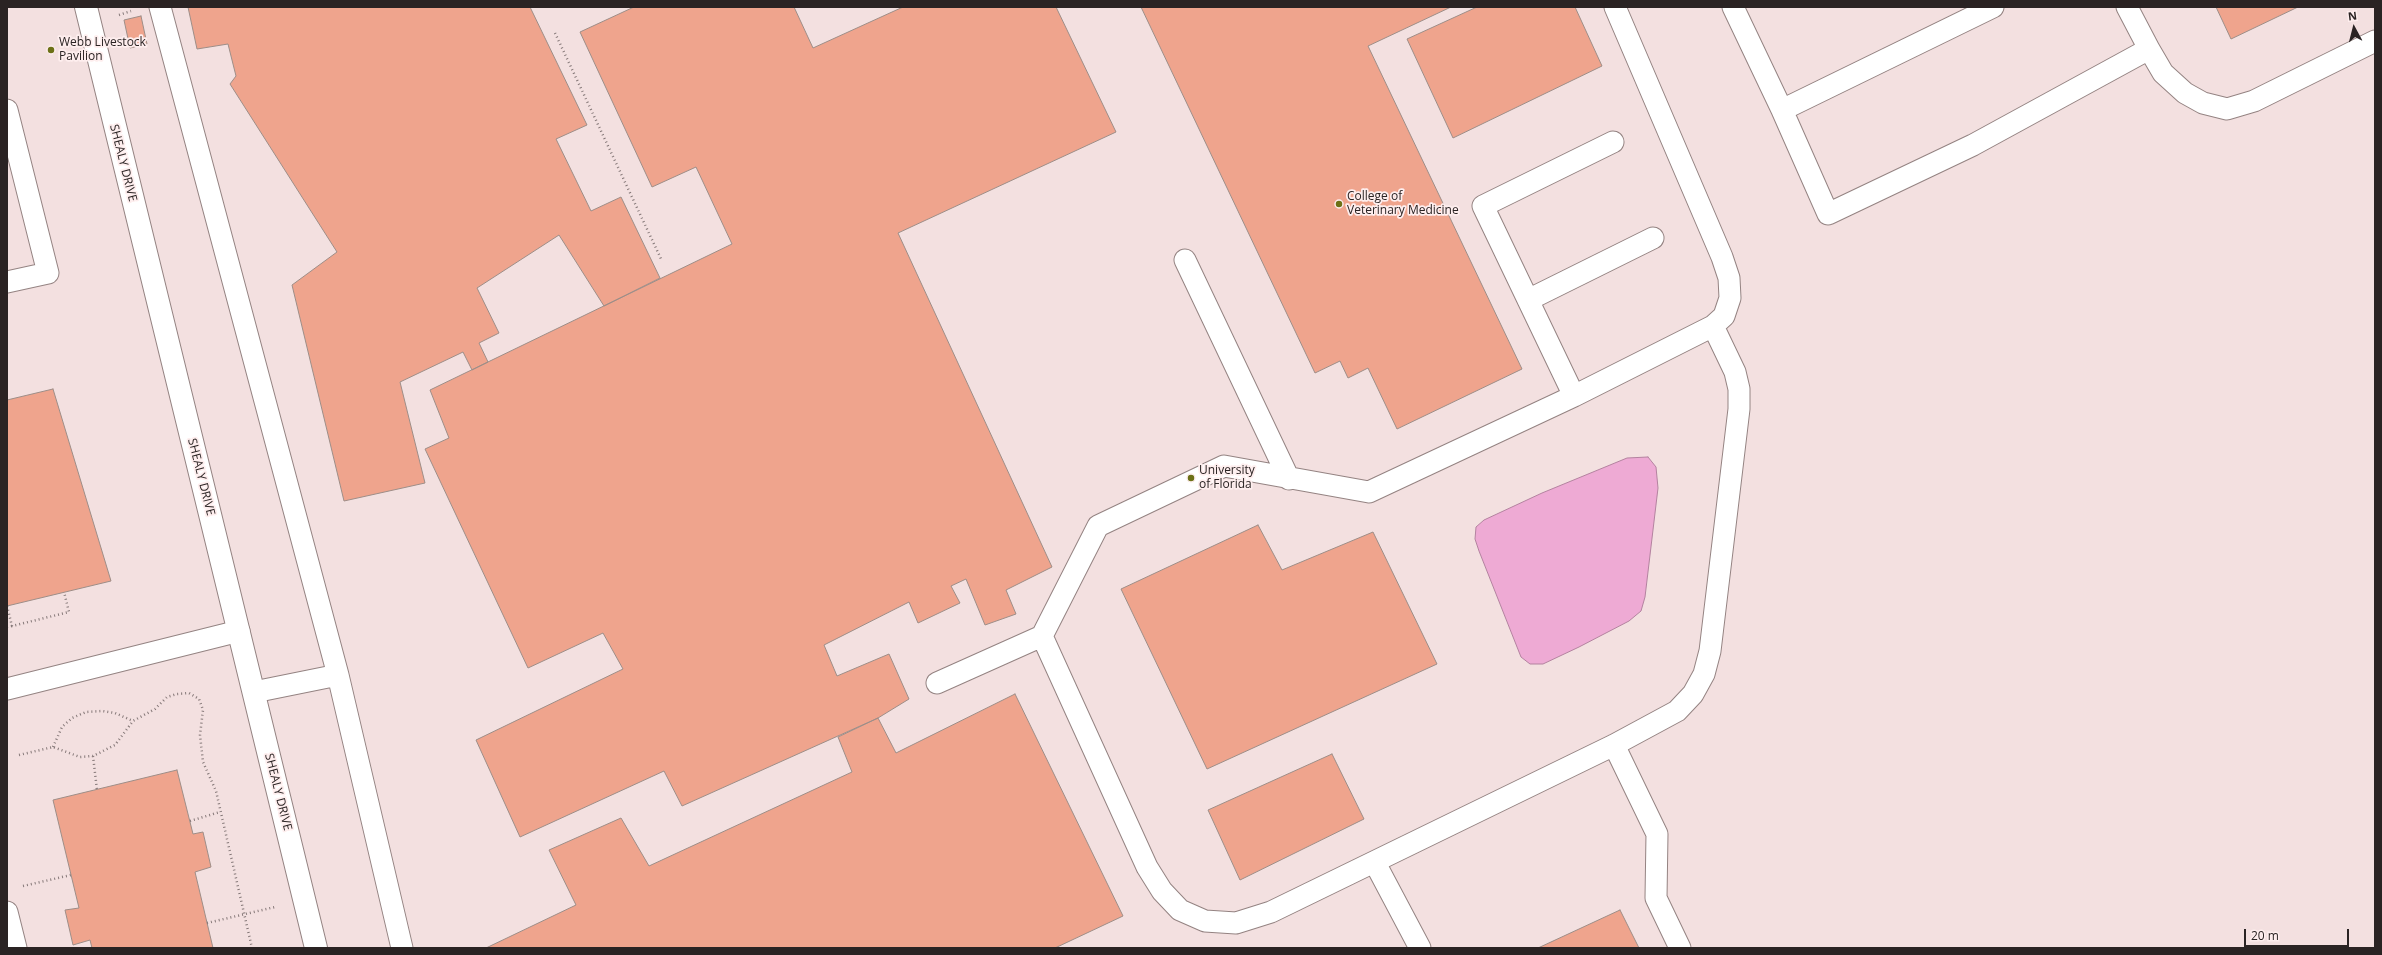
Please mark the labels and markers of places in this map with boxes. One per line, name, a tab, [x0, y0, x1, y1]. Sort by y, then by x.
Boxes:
place label: Webb Livestock Pavilion	[59, 36, 146, 64]
marker: Webb Livestock Pavilion	[46, 45, 56, 55]
place label: College of Veterinary Medicine	[1347, 190, 1459, 218]
marker: College of Veterinary Medicine	[1334, 199, 1344, 209]
place label: University of Florida	[1199, 464, 1255, 492]
marker: University of Florida	[1186, 473, 1196, 483]

